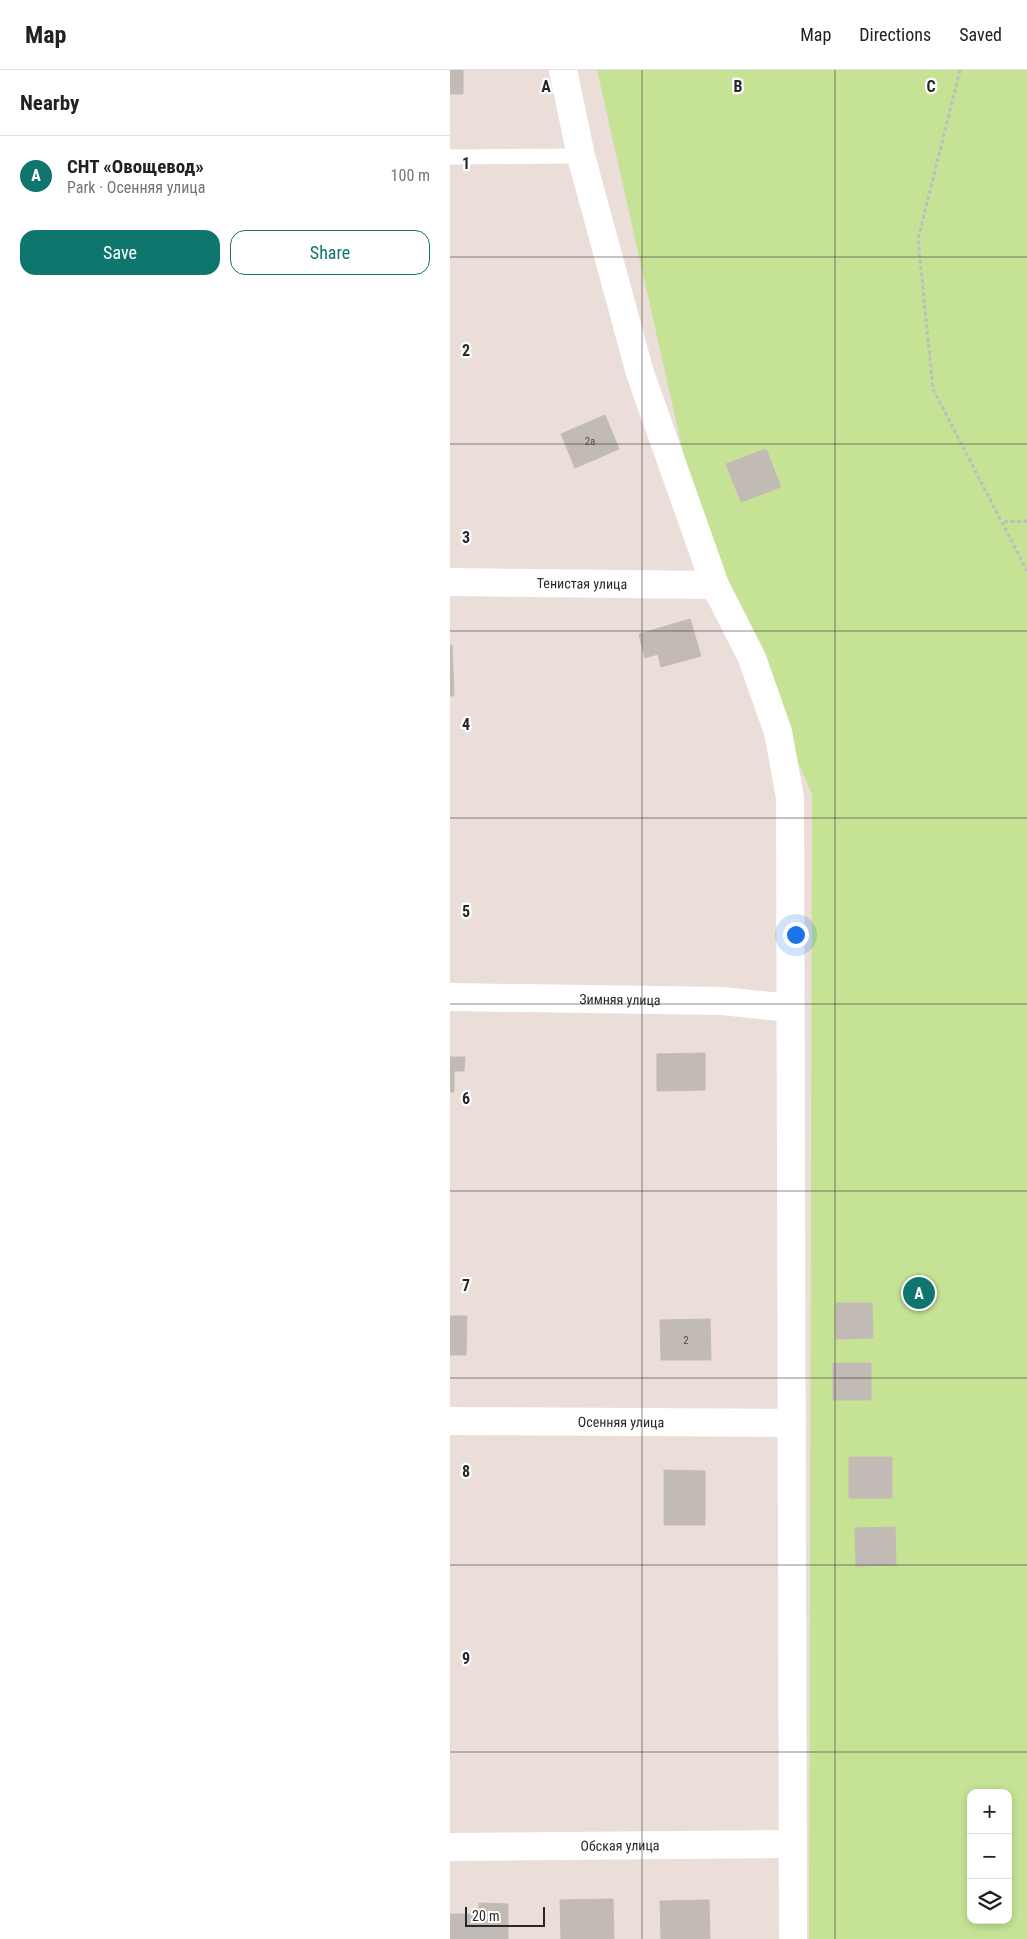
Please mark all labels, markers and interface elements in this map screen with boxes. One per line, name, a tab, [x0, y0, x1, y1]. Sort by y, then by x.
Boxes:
text: Map	[25, 21, 66, 49]
text: Map	[800, 24, 831, 45]
text: Directions	[859, 24, 931, 45]
text: Saved	[959, 24, 1002, 45]
text: A	[541, 77, 551, 96]
text: B	[734, 77, 743, 96]
text: C	[926, 77, 936, 96]
text: Nearby	[20, 91, 79, 115]
text: 1	[462, 154, 470, 173]
text: СНТ «Овощевод»	[67, 155, 204, 178]
text: A	[31, 166, 41, 185]
text: 100 m	[391, 166, 430, 185]
text: Park · Осенняя улица	[67, 178, 205, 197]
button: Save	[20, 230, 220, 275]
button: Share	[230, 230, 430, 275]
text: 2	[462, 341, 470, 360]
house number: 2а	[585, 435, 595, 448]
text: 3	[462, 528, 470, 547]
street label: Тенистая улица	[537, 575, 627, 592]
text: 4	[462, 715, 470, 734]
text: 5	[462, 902, 470, 921]
your location	[783, 922, 809, 948]
street label: Зимняя улица	[579, 991, 661, 1008]
text: 6	[462, 1089, 470, 1108]
pin: A	[903, 1274, 935, 1312]
text: 7	[462, 1276, 470, 1295]
house number: 2	[683, 1334, 689, 1347]
street label: Осенняя улица	[578, 1414, 664, 1430]
text: 8	[462, 1462, 470, 1481]
text: 9	[462, 1649, 470, 1668]
map controls	[967, 1789, 1012, 1924]
button: +	[967, 1789, 1012, 1834]
button: −	[967, 1834, 1012, 1879]
street label: Обская улица	[580, 1837, 660, 1854]
button: layers	[967, 1879, 1012, 1924]
scale bar	[465, 1904, 545, 1927]
text: 20 m	[472, 1908, 500, 1924]

